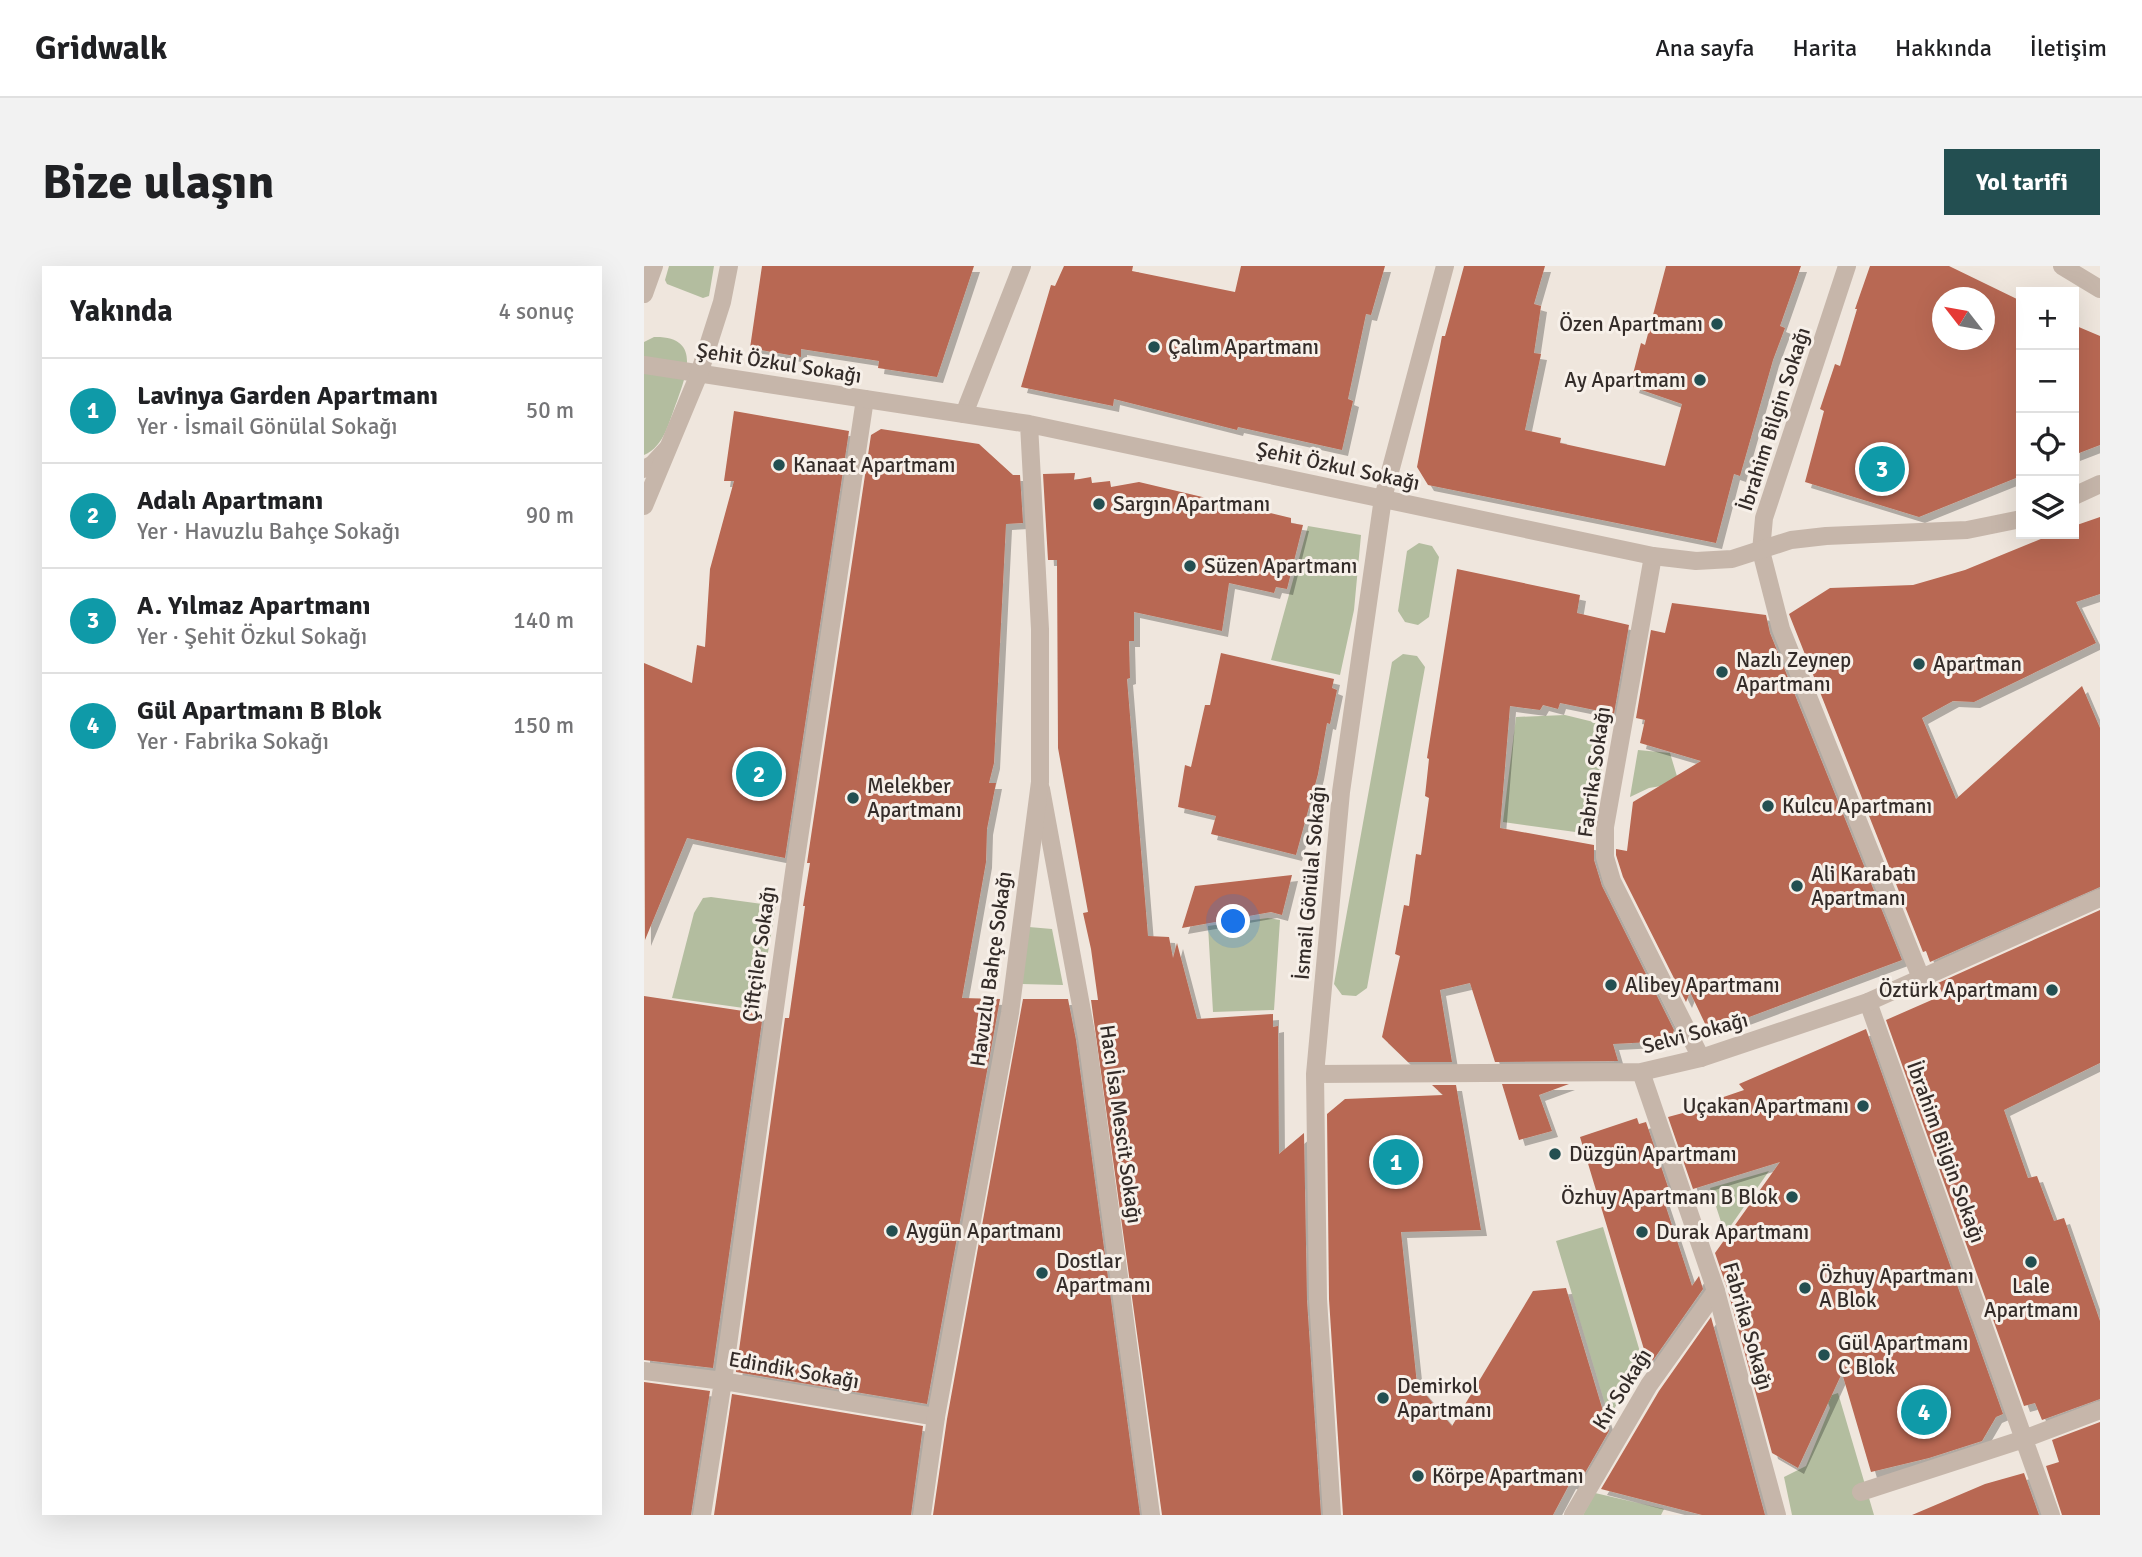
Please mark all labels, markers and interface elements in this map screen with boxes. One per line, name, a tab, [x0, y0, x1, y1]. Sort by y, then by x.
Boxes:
text: Gridwalk	[35, 28, 167, 69]
text: Ana sayfa	[1655, 33, 1755, 63]
text: Harita	[1793, 33, 1857, 63]
text: Hakkında	[1895, 33, 1992, 63]
text: İletişim	[2030, 33, 2107, 63]
button: Yol tarifi	[1944, 149, 2100, 215]
text: Bize ulaşın	[42, 152, 274, 212]
north arrow	[1932, 287, 1995, 350]
map controls	[2016, 287, 2079, 539]
button: +	[2016, 287, 2079, 350]
text: Yakında	[70, 293, 173, 330]
text: 4 sonuç	[499, 297, 574, 326]
place label: Özen Apartmanı	[1559, 311, 1703, 337]
marker: Özen Apartmanı	[1709, 316, 1725, 332]
street label: İbrahim Bilgin Sokağı	[1732, 324, 1816, 514]
place label: Çalım Apartmanı	[1168, 334, 1319, 360]
street label: Şehit Özkul Sokağı	[695, 337, 863, 389]
marker: Çalım Apartmanı	[1146, 339, 1162, 355]
button: −	[2016, 350, 2079, 413]
place label: Ay Apartmanı	[1564, 367, 1686, 393]
marker: Ay Apartmanı	[1692, 372, 1708, 388]
text: Lavinya Garden Apartmanı	[137, 380, 438, 412]
text: 1	[87, 396, 99, 425]
text: 50 m	[526, 396, 574, 425]
text: Yer · İsmail Gönülal Sokağı	[137, 412, 398, 441]
button: locate	[2016, 413, 2079, 476]
street label: Şehit Özkul Sokağı	[1254, 436, 1422, 496]
pin: 3	[1859, 443, 1905, 495]
place label: Kanaat Apartmanı	[793, 452, 955, 478]
marker: Kanaat Apartmanı	[771, 457, 787, 473]
button: layers	[2016, 476, 2079, 539]
text: Adalı Apartmanı	[137, 485, 323, 517]
place label: Sargın Apartmanı	[1113, 491, 1270, 517]
marker: Sargın Apartmanı	[1091, 496, 1107, 512]
text: 2	[87, 501, 99, 530]
text: 90 m	[526, 501, 574, 530]
text: Yer · Havuzlu Bahçe Sokağı	[137, 517, 400, 546]
place label: Süzen Apartmanı	[1204, 553, 1357, 579]
marker: Süzen Apartmanı	[1182, 558, 1198, 574]
text: A. Yılmaz Apartmanı	[137, 590, 371, 622]
text: 3	[87, 606, 99, 635]
text: 140 m	[513, 606, 574, 635]
text: Yer · Şehit Özkul Sokağı	[137, 622, 367, 651]
place label: Nazlı Zeynep Apartmanı	[1736, 647, 1851, 697]
place label: Apartman	[1933, 651, 2022, 677]
marker: Apartman	[1911, 656, 1927, 672]
marker: Nazlı Zeynep Apartmanı	[1714, 664, 1730, 680]
text: Gül Apartmanı B Blok	[137, 695, 382, 727]
street label: Fabrika Sokağı	[1572, 705, 1616, 839]
text: 4	[87, 711, 99, 740]
text: 150 m	[513, 711, 574, 740]
text: Yer · Fabrika Sokağı	[137, 727, 329, 756]
pin: 2	[736, 748, 782, 800]
place label: Melekber Apartmanı	[867, 773, 962, 823]
street label: İsmail Gönülal Sokağı	[1289, 785, 1331, 981]
marker: Melekber Apartmanı	[845, 790, 861, 806]
place label: Kulcu Apartmanı	[1782, 793, 1932, 819]
marker: Kulcu Apartmanı	[1760, 798, 1776, 814]
place label: Ali Karabatı Apartmanı	[1811, 861, 1916, 911]
street label: Havuzlu Bahçe Sokağı	[964, 870, 1018, 1068]
marker: Ali Karabatı Apartmanı	[1789, 878, 1805, 894]
street label: Çiftçiler Sokağı	[737, 884, 781, 1024]
your location	[1216, 904, 1250, 938]
place label: Alibey Apartmanı	[1625, 972, 1780, 998]
marker: Alibey Apartmanı	[1603, 977, 1619, 993]
place label: Öztürk Apartmanı	[1879, 977, 2038, 1003]
marker: Öztürk Apartmanı	[2044, 982, 2060, 998]
street label: Selvi Sokağı	[1639, 1006, 1751, 1060]
street label: Hacı İsa Mescit Sokağı	[1094, 1023, 1148, 1225]
street label: İbrahim Bilgin Sokağı	[1901, 1058, 1991, 1246]
place label: Uçakan Apartmanı	[1682, 1093, 1849, 1119]
marker: Uçakan Apartmanı	[1855, 1098, 1871, 1114]
pin: 1	[1373, 1136, 1419, 1188]
place label: Düzgün Apartmanı	[1569, 1141, 1737, 1167]
marker: Düzgün Apartmanı	[1547, 1146, 1563, 1162]
place label: Özhuy Apartmanı B Blok	[1561, 1184, 1778, 1210]
marker: Özhuy Apartmanı B Blok	[1784, 1189, 1800, 1205]
place label: Aygün Apartmanı	[906, 1218, 1062, 1244]
place label: Durak Apartmanı	[1656, 1219, 1809, 1245]
marker: Aygün Apartmanı	[884, 1223, 900, 1239]
marker: Durak Apartmanı	[1634, 1224, 1650, 1240]
place label: Dostlar Apartmanı	[1056, 1248, 1151, 1298]
marker: Lale Apartmanı	[2023, 1254, 2039, 1270]
street label: Fabrika Sokağı	[1717, 1259, 1779, 1393]
place label: Özhuy Apartmanı A Blok	[1819, 1263, 1974, 1313]
marker: Dostlar Apartmanı	[1034, 1265, 1050, 1281]
place label: Lale Apartmanı	[1984, 1273, 2078, 1323]
marker: Özhuy Apartmanı A Blok	[1797, 1280, 1813, 1296]
place label: Gül Apartmanı C Blok	[1838, 1330, 1968, 1380]
street label: Kır Sokağı	[1587, 1344, 1657, 1434]
street label: Edindik Sokağı	[727, 1346, 861, 1394]
marker: Gül Apartmanı C Blok	[1816, 1347, 1832, 1363]
place label: Demirkol Apartmanı	[1397, 1373, 1492, 1423]
pin: 4	[1901, 1386, 1947, 1438]
marker: Demirkol Apartmanı	[1375, 1390, 1391, 1406]
place label: Körpe Apartmanı	[1432, 1463, 1584, 1489]
marker: Körpe Apartmanı	[1410, 1468, 1426, 1484]

